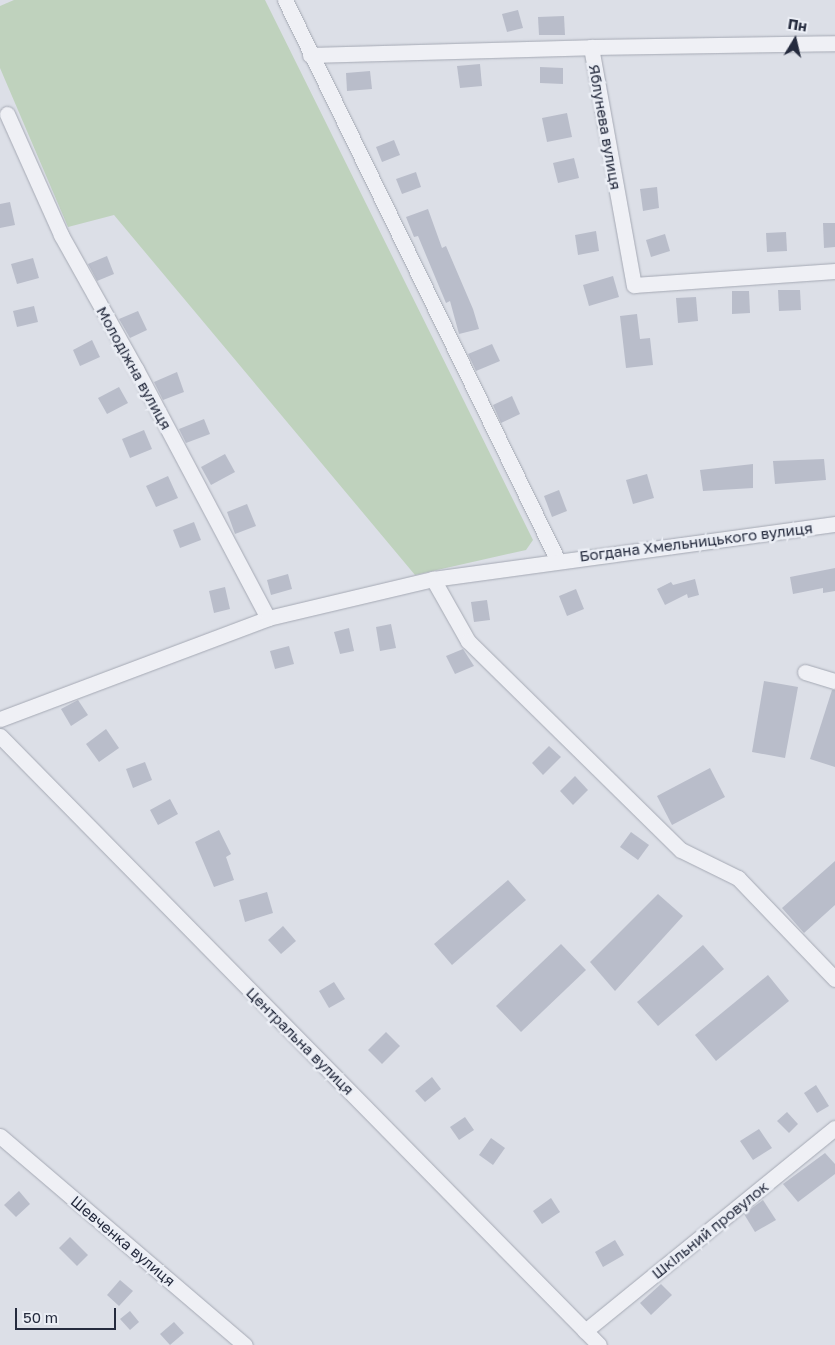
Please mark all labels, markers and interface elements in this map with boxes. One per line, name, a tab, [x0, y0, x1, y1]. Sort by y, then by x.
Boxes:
north arrow	[770, 15, 820, 65]
text: Пн	[787, 15, 808, 35]
street label: Яблунева вулиця	[585, 63, 625, 191]
street label: Молодіжна вулиця	[93, 303, 175, 433]
street label: Богдана Хмельницького вулиця	[578, 519, 814, 565]
street label: Центральна вулиця	[243, 984, 357, 1098]
street label: Шкільний провулок	[648, 1177, 772, 1283]
street label: Шевченка вулиця	[67, 1192, 179, 1290]
scale bar	[18, 1298, 119, 1330]
text: 50 m	[23, 1308, 58, 1326]

